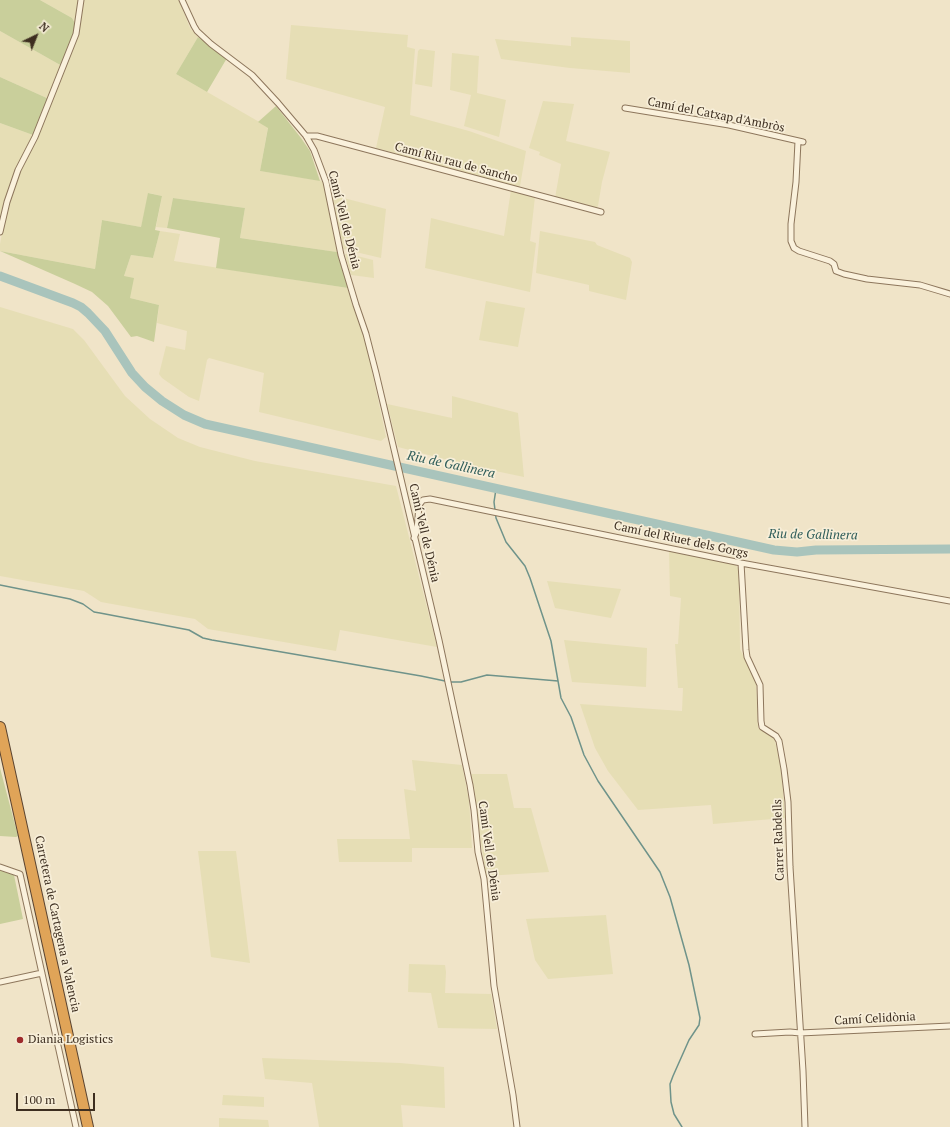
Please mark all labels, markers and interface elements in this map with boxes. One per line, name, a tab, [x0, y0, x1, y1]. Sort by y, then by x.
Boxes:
north arrow	[16, 16, 56, 56]
text: N	[36, 19, 52, 35]
street label: Camí del Catxap d'Ambròs	[646, 95, 786, 135]
street label: Camí Riu rau de Sancho	[393, 140, 519, 186]
street label: Camí Vell de Dénia	[325, 169, 363, 271]
water label: Riu de Gallinera	[406, 448, 496, 482]
street label: Camí Vell de Dénia	[406, 482, 442, 584]
street label: Camí del Riuet dels Gorgs	[613, 519, 749, 561]
water label: Riu de Gallinera	[768, 526, 858, 544]
street label: Carrer Rabdells	[770, 799, 788, 881]
street label: Camí Vell de Dénia	[475, 800, 503, 902]
street label: Carretera de Cartagena a Valencia	[31, 834, 83, 1014]
street label: Camí Celidònia	[834, 1010, 916, 1028]
place label: Diania Logistics	[28, 1033, 113, 1047]
marker: Diania Logistics	[15, 1035, 25, 1045]
scale bar	[18, 1085, 97, 1111]
text: 100 m	[23, 1092, 55, 1107]

